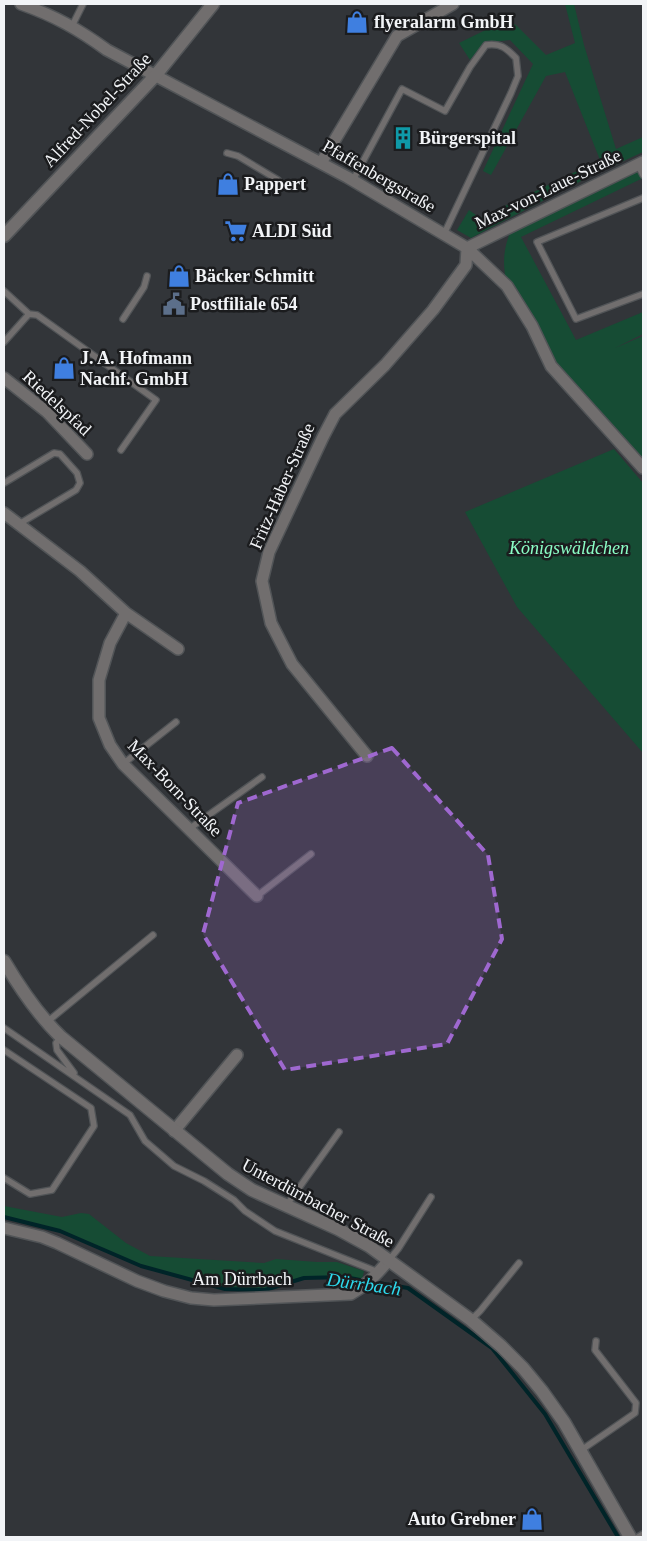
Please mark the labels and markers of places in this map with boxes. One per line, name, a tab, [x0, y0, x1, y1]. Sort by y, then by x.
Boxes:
shop icon: flyeralarm GmbH	[344, 9, 370, 35]
place label: flyeralarm GmbH	[374, 12, 513, 32]
building icon: Bürgerspital	[390, 125, 416, 151]
place label: Bürgerspital	[419, 128, 516, 148]
shop icon: Pappert	[215, 171, 241, 197]
place label: Pappert	[244, 174, 306, 194]
supermarket icon: ALDI Süd	[223, 218, 249, 244]
place label: ALDI Süd	[252, 221, 332, 241]
shop icon: Bäcker Schmitt	[166, 263, 192, 289]
place label: Bäcker Schmitt	[195, 266, 314, 286]
public building icon: Postfiliale 654	[161, 291, 187, 317]
place label: Postfiliale 654	[190, 294, 297, 314]
place label: J. A. Hofmann Nachf. GmbH	[80, 348, 192, 389]
shop icon: J. A. Hofmann Nachf. GmbH	[51, 355, 77, 381]
shop icon: Auto Grebner	[519, 1506, 545, 1532]
place label: Auto Grebner	[408, 1509, 516, 1529]

